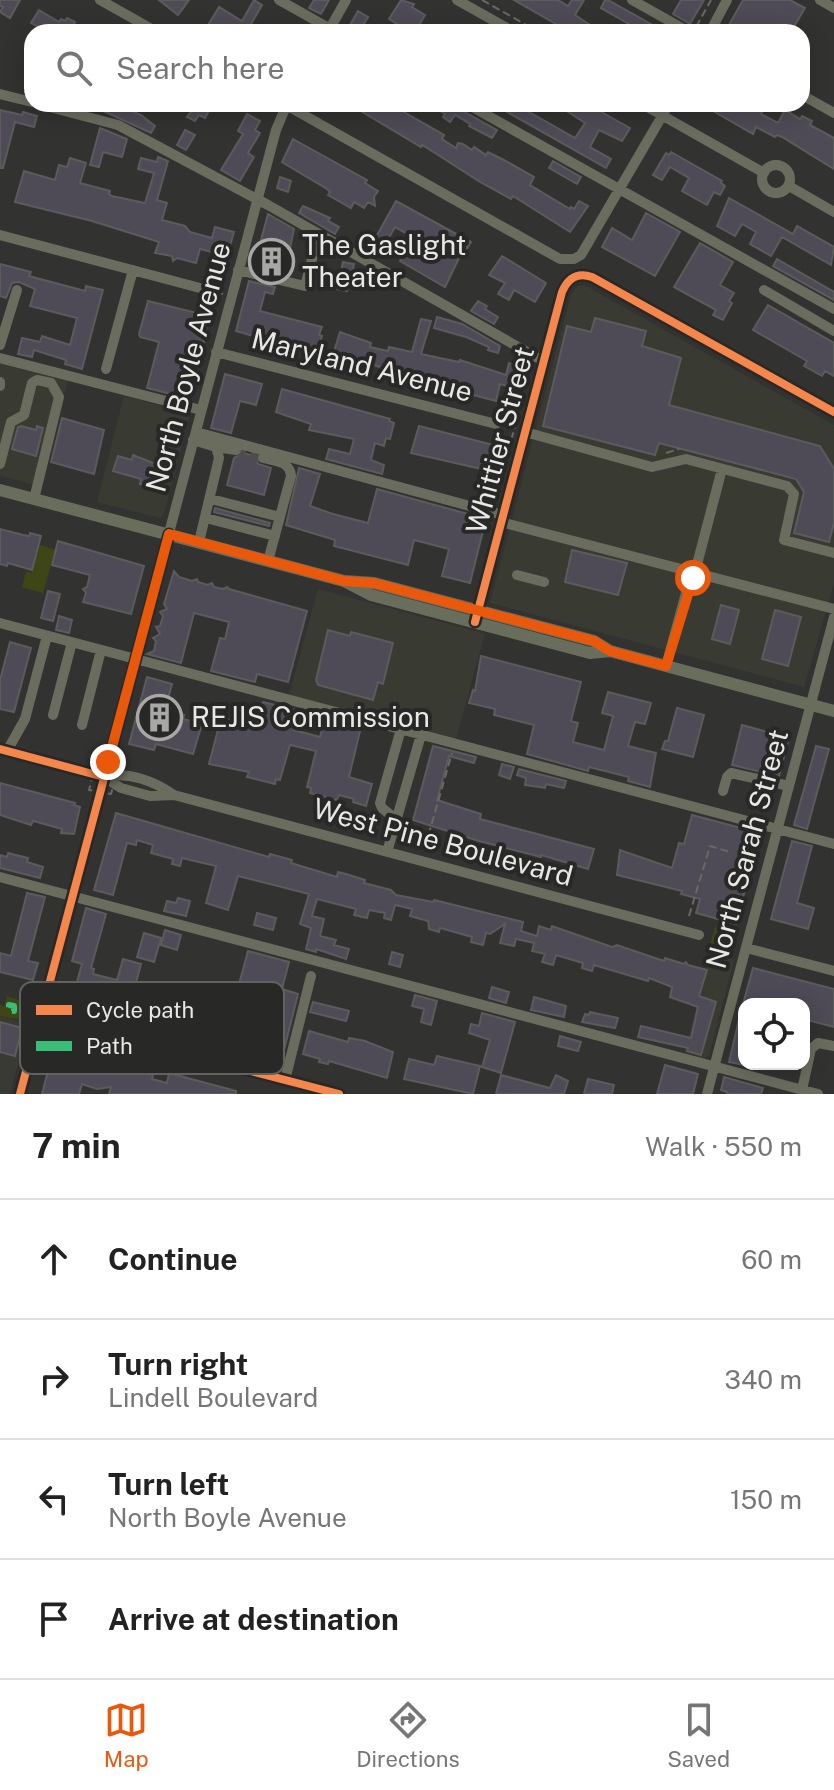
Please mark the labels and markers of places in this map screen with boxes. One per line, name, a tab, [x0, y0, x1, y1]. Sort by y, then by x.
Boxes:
place label: The Gaslight Theater	[302, 228, 466, 293]
building icon: The Gaslight Theater	[247, 237, 295, 285]
building icon: REJIS Commission	[136, 693, 184, 741]
place label: REJIS Commission	[191, 700, 430, 733]

